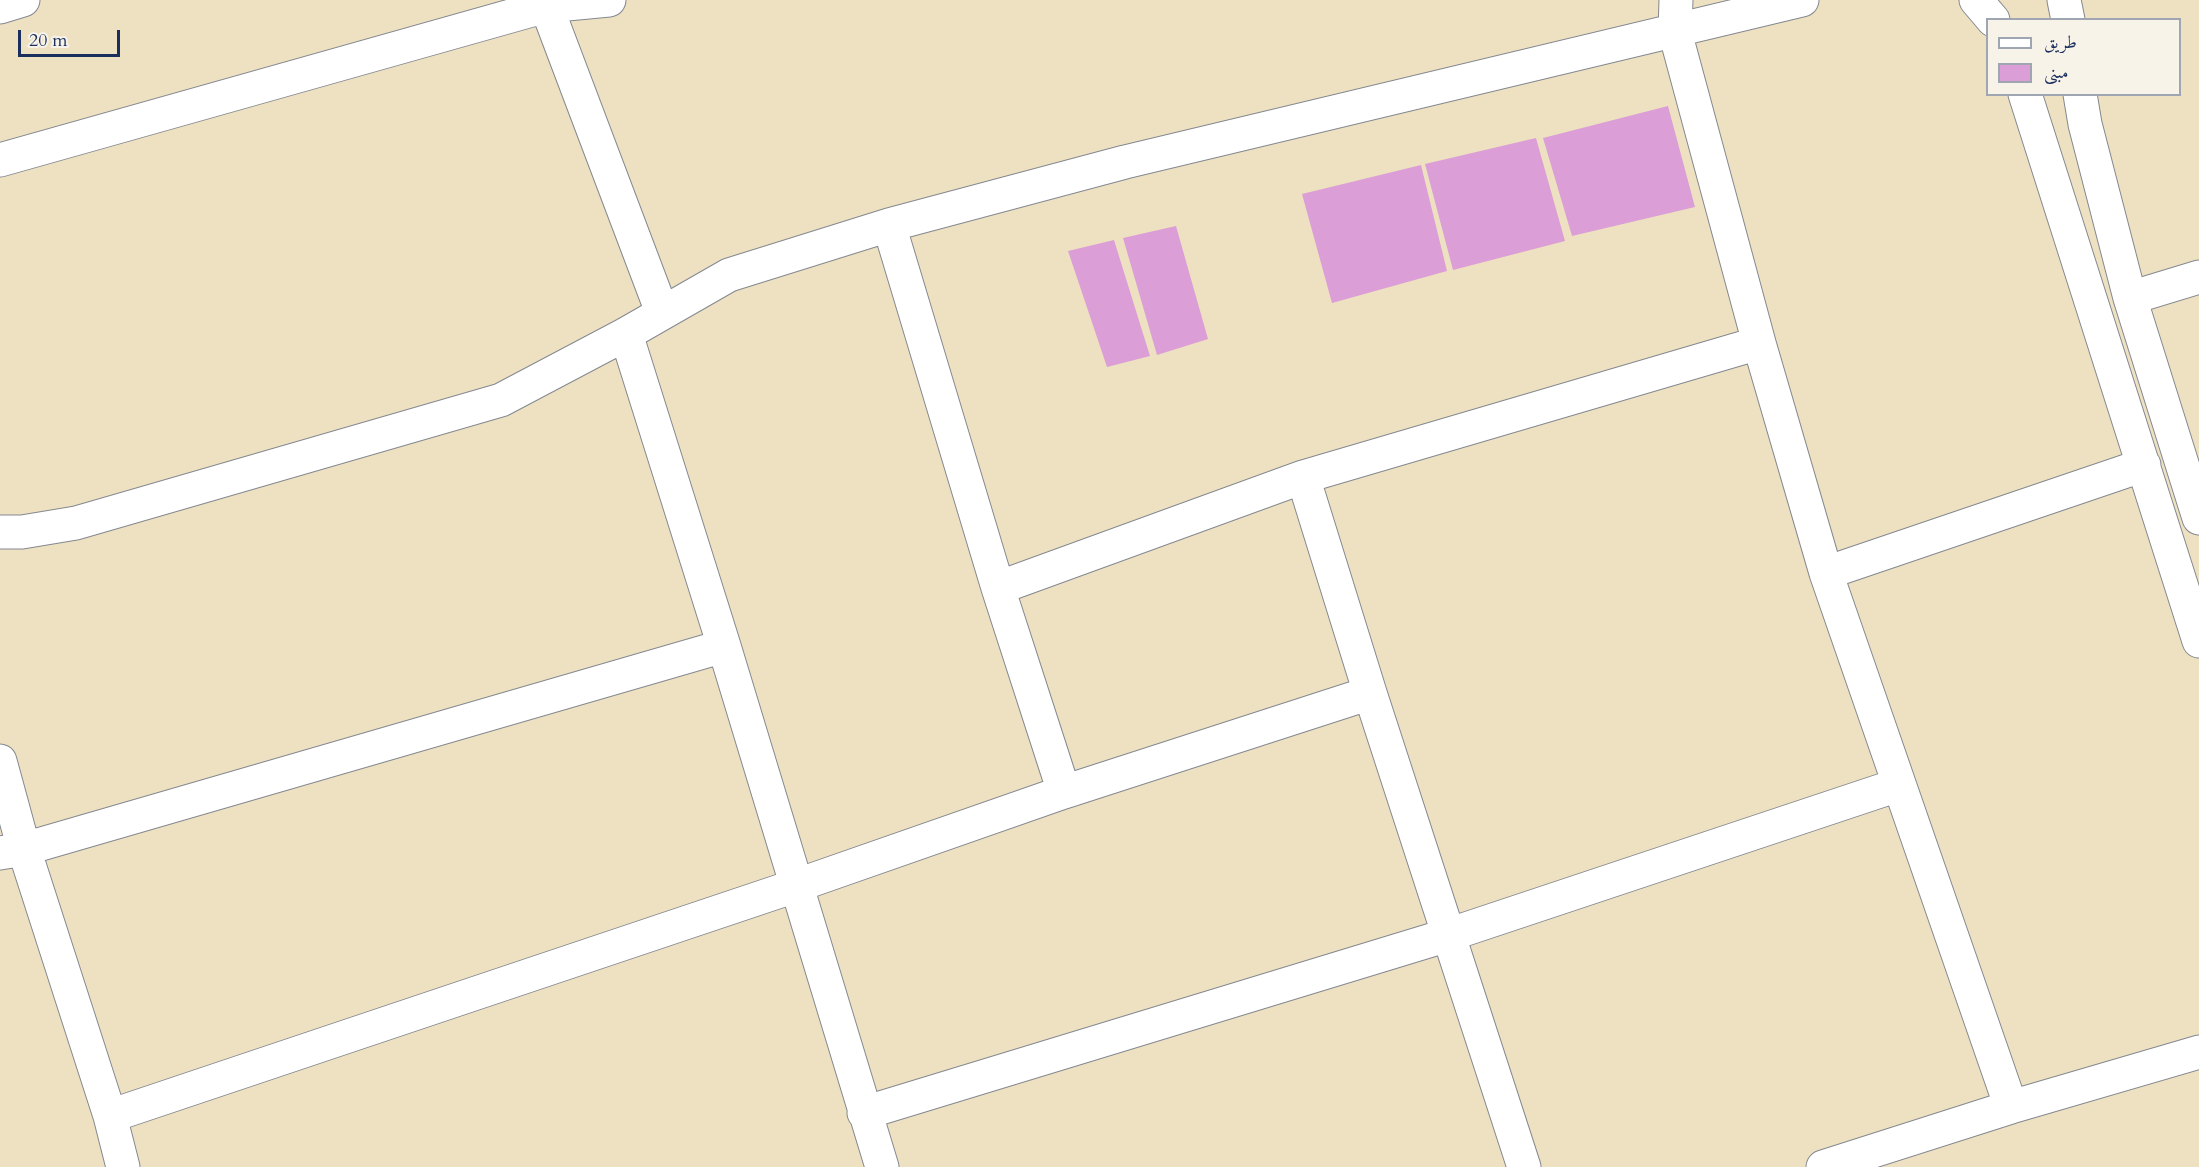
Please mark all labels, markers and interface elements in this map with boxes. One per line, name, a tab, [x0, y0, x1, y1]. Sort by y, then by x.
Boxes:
scale bar	[21, 18, 123, 56]
legend	[1986, 18, 2181, 96]
text: 20 m	[29, 28, 68, 53]
text: طريق	[2044, 30, 2077, 55]
text: مبنى	[2044, 60, 2069, 85]

